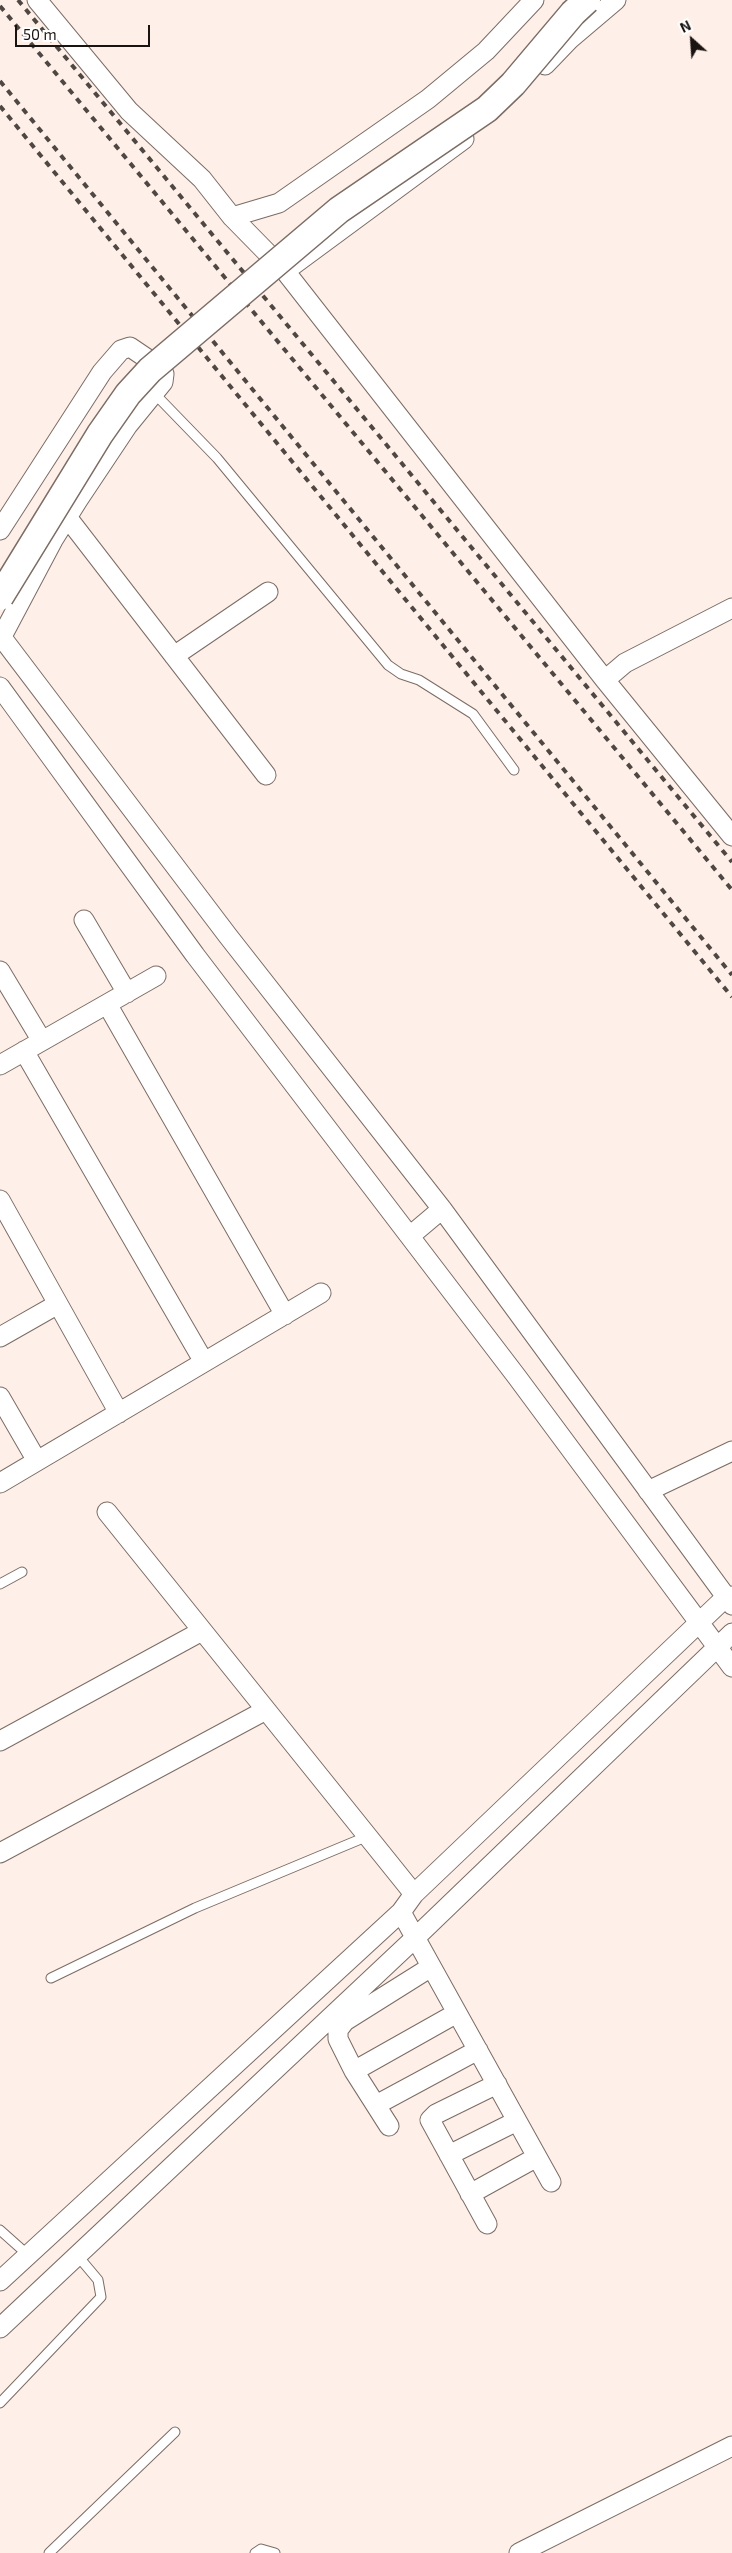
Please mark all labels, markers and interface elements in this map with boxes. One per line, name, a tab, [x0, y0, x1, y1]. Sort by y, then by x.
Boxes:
scale bar	[18, 15, 152, 47]
north arrow	[667, 15, 717, 65]
text: N	[677, 16, 693, 36]
text: 50 m	[23, 25, 57, 43]

